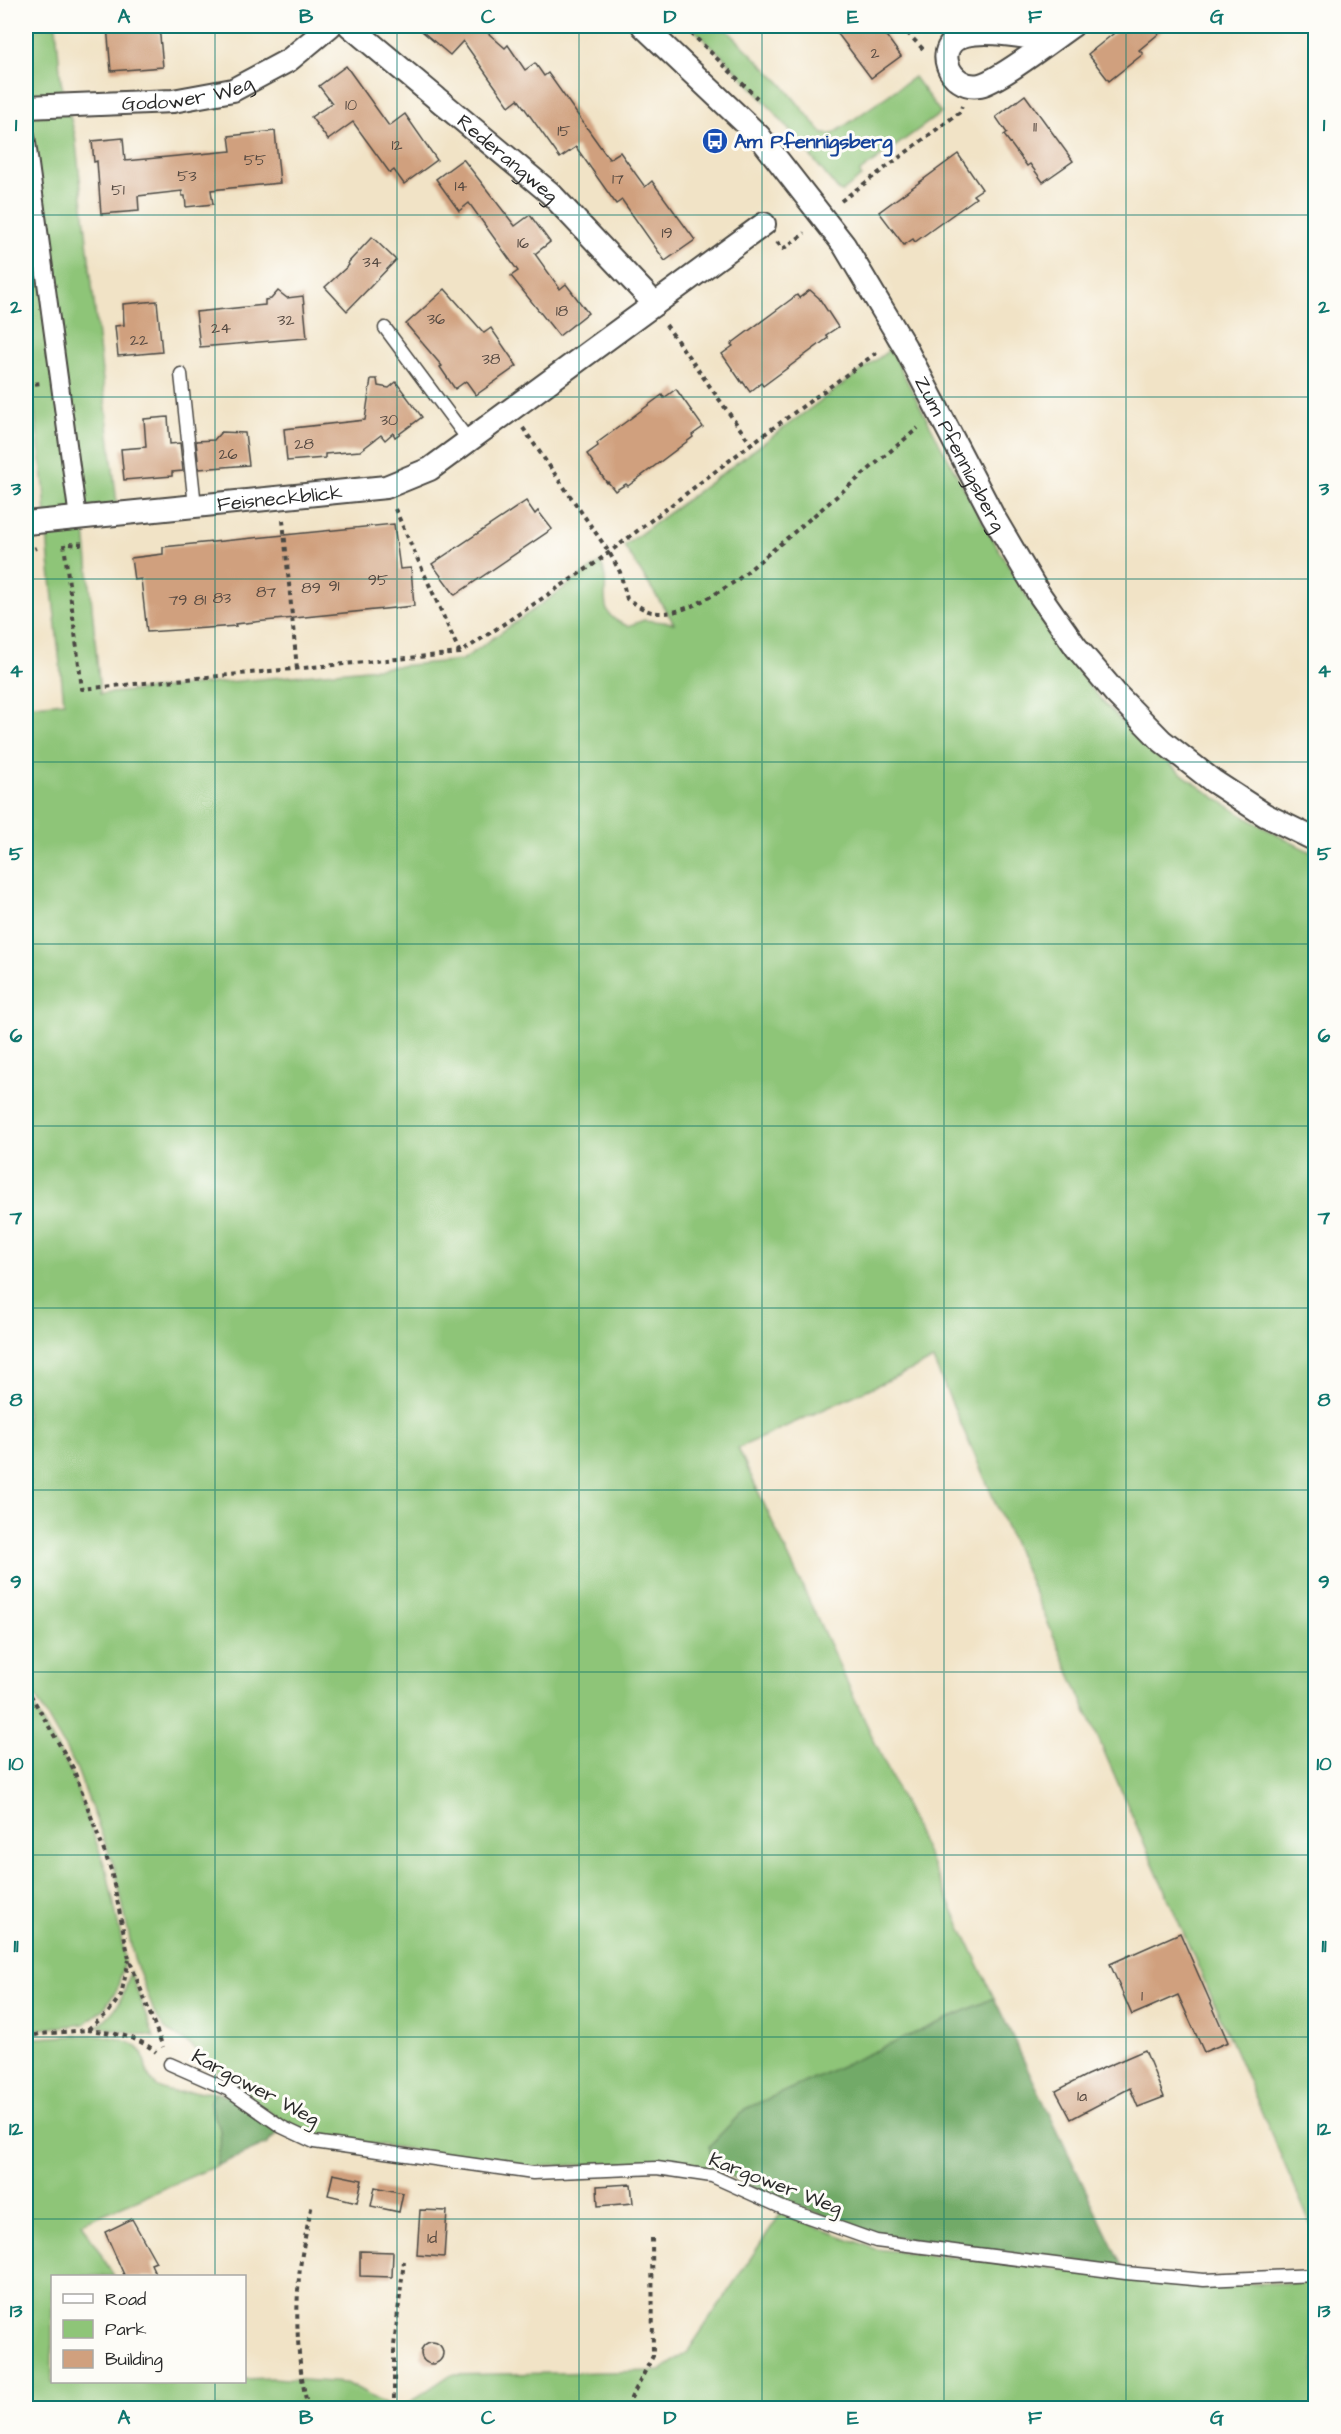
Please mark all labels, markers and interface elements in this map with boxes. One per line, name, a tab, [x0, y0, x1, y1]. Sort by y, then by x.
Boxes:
text: A	[118, 3, 131, 31]
text: B	[299, 3, 314, 31]
text: C	[481, 3, 496, 31]
text: D	[664, 3, 677, 31]
text: E	[847, 3, 859, 31]
text: F	[1028, 3, 1043, 31]
text: G	[1210, 3, 1224, 31]
house number: 2	[870, 42, 880, 64]
street label: Godower Weg	[121, 69, 258, 118]
house number: 10	[345, 94, 357, 116]
street label: Rederangweg	[451, 108, 565, 210]
text: 1	[15, 111, 18, 139]
text: 1	[1323, 111, 1326, 139]
house number: 11	[1033, 116, 1037, 138]
house number: 15	[557, 120, 571, 142]
bus stop icon: Am Pfennigsberg	[700, 126, 730, 156]
place label: Am Pfennigsberg	[734, 128, 893, 157]
house number: 12	[391, 134, 403, 156]
house number: 55	[244, 149, 267, 171]
house number: 53	[177, 165, 197, 187]
house number: 17	[612, 168, 624, 190]
house number: 14	[455, 175, 468, 197]
house number: 51	[111, 179, 125, 201]
house number: 19	[661, 222, 673, 244]
house number: 16	[517, 232, 529, 254]
house number: 34	[362, 251, 382, 273]
text: 2	[9, 293, 22, 321]
text: 2	[1317, 293, 1330, 321]
house number: 18	[556, 300, 568, 322]
house number: 36	[427, 308, 445, 330]
house number: 32	[277, 309, 295, 331]
house number: 24	[211, 317, 231, 339]
house number: 22	[130, 329, 148, 351]
house number: 38	[482, 348, 500, 370]
street label: Zum Pfennigsberg	[907, 371, 1012, 537]
house number: 30	[380, 409, 398, 431]
house number: 28	[294, 433, 314, 455]
house number: 26	[218, 443, 238, 465]
text: 3	[10, 475, 22, 503]
text: 3	[1318, 475, 1330, 503]
street label: Feisneckblick	[216, 478, 344, 519]
house number: 95	[368, 569, 389, 591]
house number: 91	[328, 575, 340, 597]
house number: 89	[301, 577, 321, 599]
house number: 87	[256, 581, 276, 603]
house number: 83	[213, 587, 231, 609]
house number: 79	[169, 589, 187, 611]
house number: 81	[194, 589, 206, 611]
text: 4	[9, 657, 23, 685]
text: 4	[1317, 657, 1331, 685]
text: 5	[9, 840, 24, 868]
text: 5	[1317, 840, 1332, 868]
text: 6	[10, 1022, 23, 1050]
text: 6	[1318, 1022, 1331, 1050]
text: 7	[9, 1204, 23, 1232]
text: 7	[1317, 1204, 1331, 1232]
text: 8	[10, 1386, 23, 1414]
text: 8	[1318, 1386, 1331, 1414]
text: 9	[10, 1568, 22, 1596]
text: 9	[1318, 1568, 1330, 1596]
text: 10	[8, 1750, 24, 1778]
text: 10	[1316, 1750, 1332, 1778]
text: 11	[13, 1932, 19, 1960]
text: 11	[1321, 1932, 1327, 1960]
house number: 1	[1141, 1985, 1143, 2007]
street label: Kargower Weg	[186, 2042, 324, 2134]
house number: 1a	[1077, 2085, 1087, 2107]
text: 12	[9, 2115, 24, 2143]
text: 12	[1317, 2115, 1332, 2143]
street label: Kargower Weg	[705, 2146, 846, 2223]
house number: 1d	[427, 2227, 437, 2249]
legend	[51, 2275, 246, 2383]
text: Road	[105, 2287, 146, 2312]
text: 13	[10, 2297, 23, 2325]
text: 13	[1318, 2297, 1331, 2325]
text: Park	[105, 2317, 147, 2342]
text: Building	[105, 2347, 163, 2373]
text: A	[118, 2404, 131, 2432]
text: B	[299, 2404, 314, 2432]
text: C	[481, 2404, 496, 2432]
text: D	[664, 2404, 677, 2432]
text: E	[847, 2404, 859, 2432]
text: F	[1028, 2404, 1043, 2432]
text: G	[1210, 2404, 1224, 2432]

